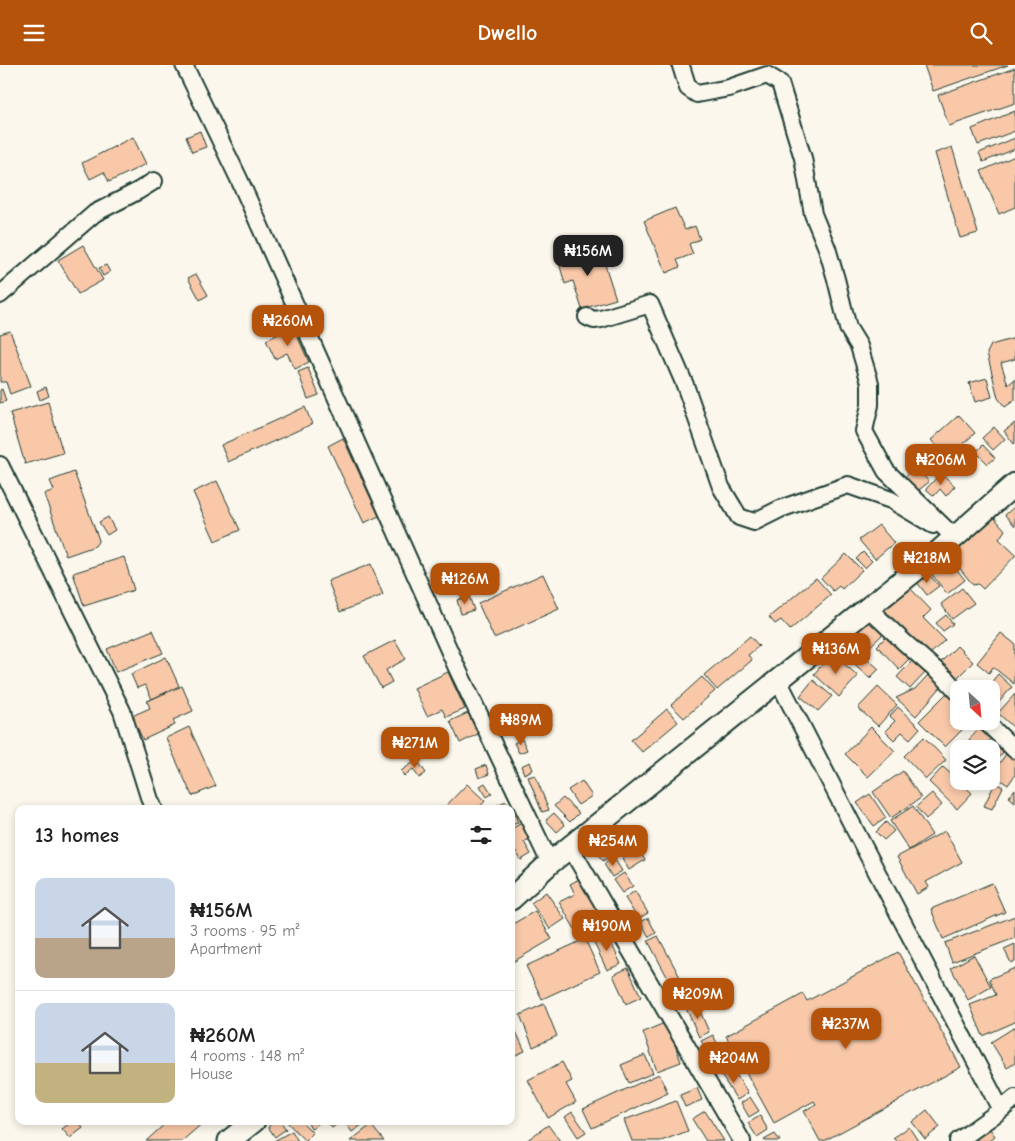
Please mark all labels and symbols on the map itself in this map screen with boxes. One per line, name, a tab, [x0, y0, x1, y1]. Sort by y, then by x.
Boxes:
pin: ₦156M	[553, 235, 623, 277]
pin: ₦260M	[253, 305, 323, 347]
pin: ₦206M	[906, 443, 976, 486]
pin: ₦218M	[892, 541, 962, 584]
pin: ₦126M	[430, 563, 500, 605]
pin: ₦136M	[801, 633, 871, 675]
north arrow	[950, 680, 1000, 730]
pin: ₦89M	[491, 703, 551, 746]
pin: ₦271M	[380, 727, 450, 769]
pin: ₦254M	[578, 825, 648, 867]
pin: ₦190M	[572, 909, 642, 952]
pin: ₦209M	[663, 977, 733, 1020]
pin: ₦237M	[811, 1007, 881, 1050]
pin: ₦204M	[699, 1041, 769, 1084]

